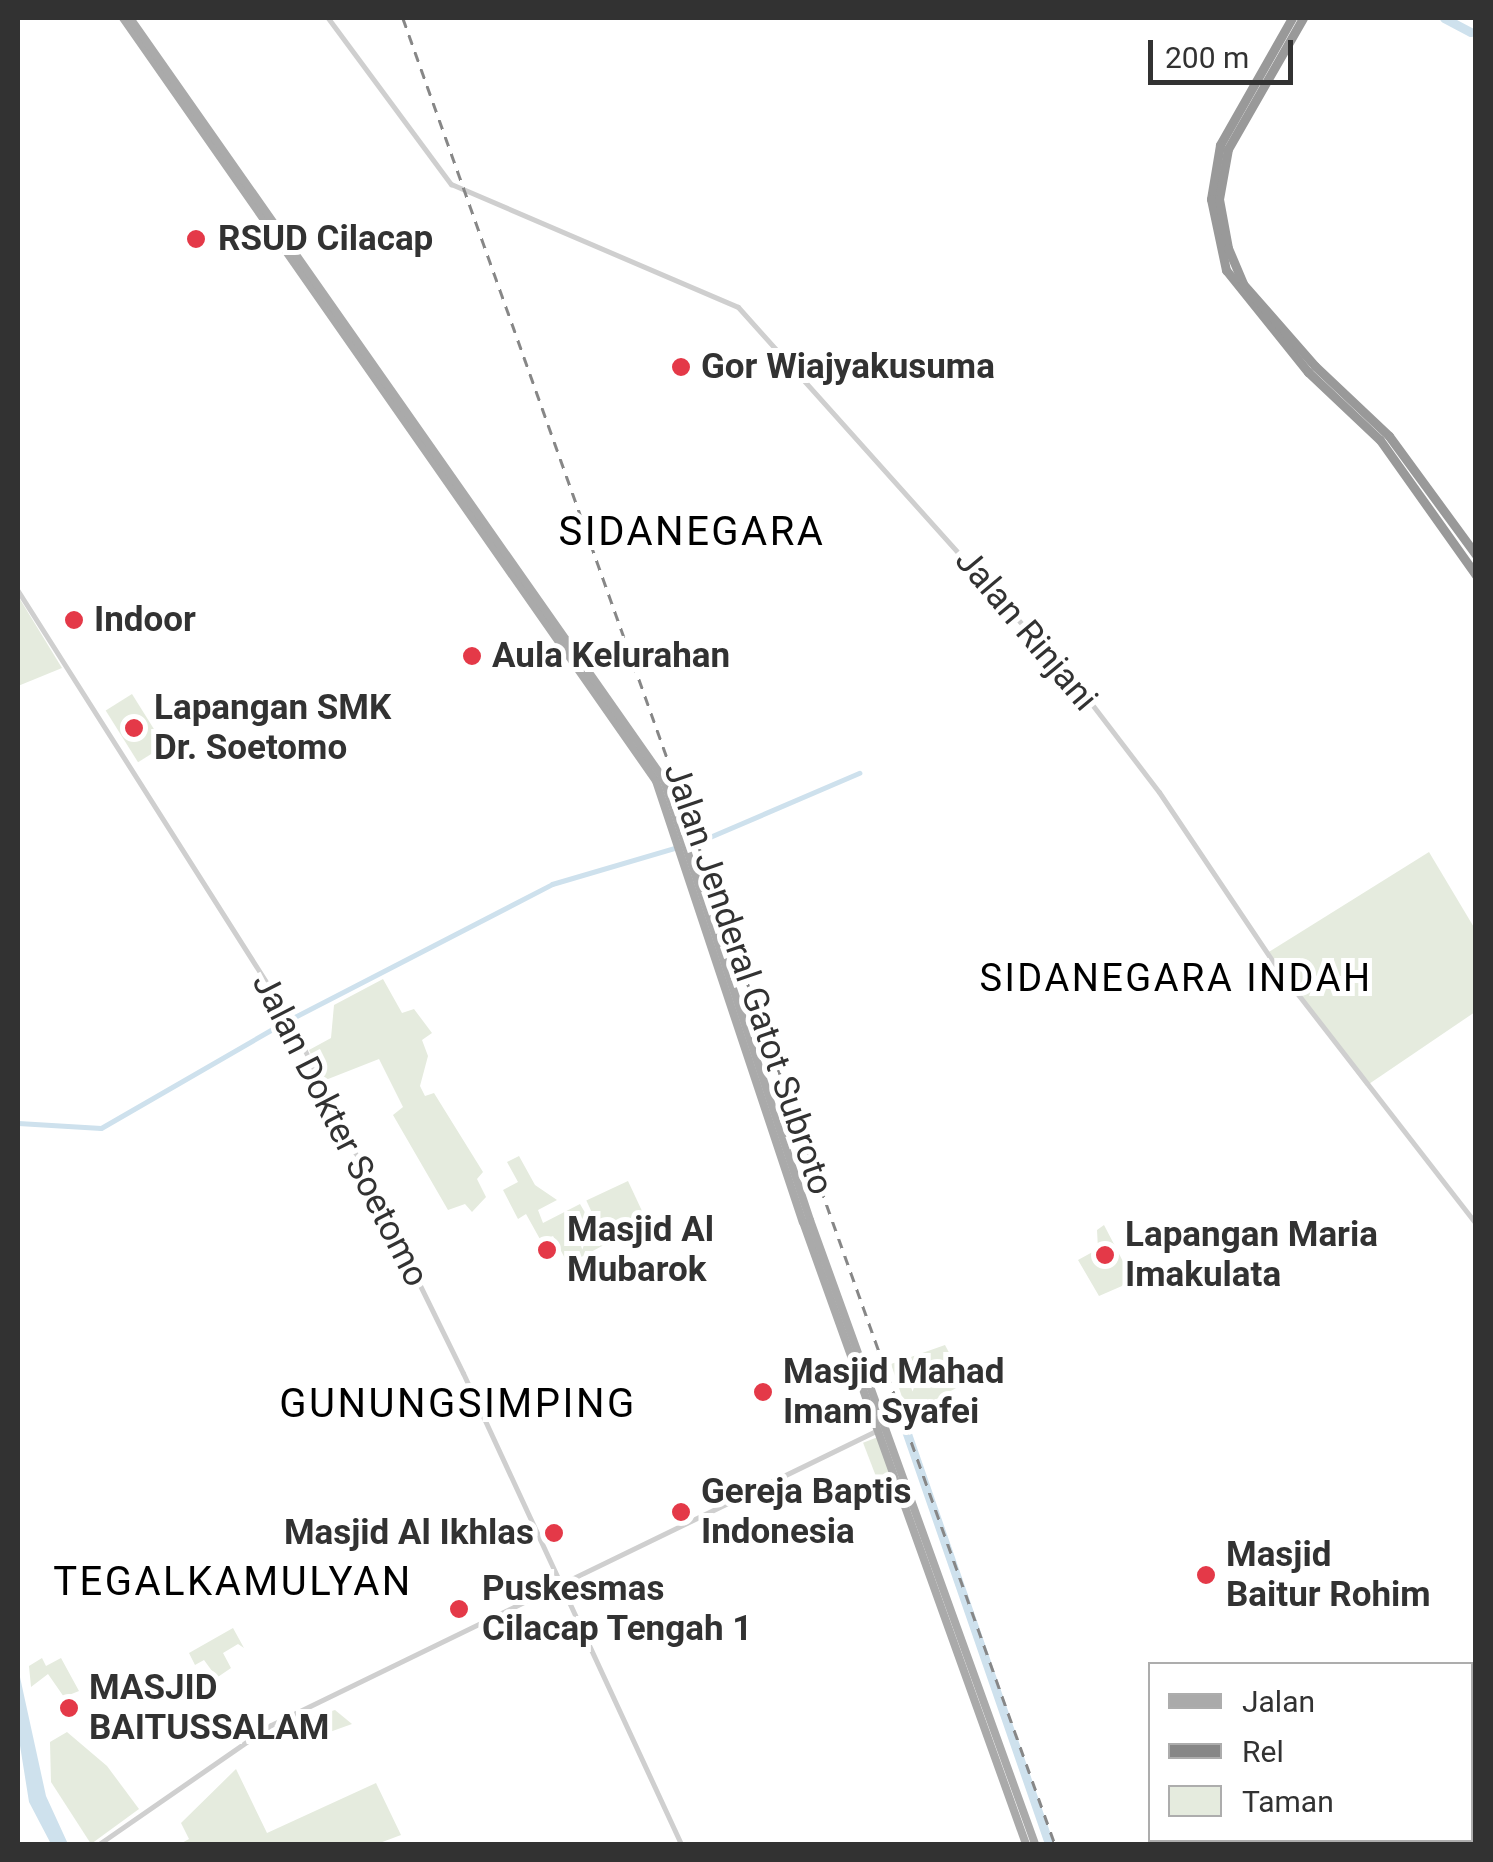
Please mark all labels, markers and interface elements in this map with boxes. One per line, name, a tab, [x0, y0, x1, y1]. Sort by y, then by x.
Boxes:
scale bar	[1153, 20, 1298, 82]
text: 200 m	[1165, 40, 1249, 75]
place label: RSUD Cilacap	[218, 218, 433, 260]
marker: RSUD Cilacap	[183, 226, 209, 252]
place label: Gor Wiajyakusuma	[701, 346, 995, 388]
marker: Gor Wiajyakusuma	[670, 356, 692, 378]
district label: SIDANEGARA	[559, 508, 825, 556]
street label: Jalan Rinjani	[946, 540, 1106, 720]
place label: Indoor	[94, 599, 196, 641]
marker: Indoor	[63, 609, 85, 631]
place label: Aula Kelurahan	[492, 635, 730, 677]
marker: Aula Kelurahan	[461, 645, 483, 667]
place label: Lapangan SMK Dr. Soetomo	[154, 687, 391, 769]
marker: Lapangan SMK Dr. Soetomo	[123, 717, 145, 739]
street label: Jalan Jenderal Gatot Subroto	[654, 758, 842, 1200]
district label: SIDANEGARA INDAH	[979, 956, 1373, 1002]
street label: Jalan Dokter Soetomo	[243, 966, 437, 1294]
place label: Masjid Al Mubarok	[567, 1209, 714, 1291]
place label: Lapangan Maria Imakulata	[1125, 1214, 1378, 1296]
marker: Masjid Al Mubarok	[536, 1239, 558, 1261]
marker: Lapangan Maria Imakulata	[1094, 1244, 1116, 1266]
place label: Masjid Mahad Imam Syafei	[783, 1351, 1005, 1433]
district label: GUNUNGSIMPING	[279, 1380, 637, 1428]
marker: Masjid Mahad Imam Syafei	[752, 1381, 774, 1403]
place label: Gereja Baptis Indonesia	[701, 1471, 912, 1553]
marker: Gereja Baptis Indonesia	[670, 1501, 692, 1523]
place label: Masjid Al Ikhlas	[284, 1512, 534, 1554]
marker: Masjid Al Ikhlas	[543, 1522, 565, 1544]
place label: Masjid Baitur Rohim	[1226, 1534, 1431, 1616]
district label: TEGALKAMULYAN	[53, 1558, 413, 1606]
marker: Masjid Baitur Rohim	[1195, 1564, 1217, 1586]
place label: Puskesmas Cilacap Tengah 1	[482, 1568, 753, 1650]
marker: Puskesmas Cilacap Tengah 1	[446, 1596, 472, 1622]
legend	[1148, 1662, 1473, 1842]
place label: MASJID BAITUSSALAM	[89, 1667, 329, 1749]
text: Jalan	[1242, 1684, 1315, 1719]
marker: MASJID BAITUSSALAM	[58, 1697, 80, 1719]
text: Rel	[1242, 1734, 1284, 1769]
text: Taman	[1242, 1784, 1334, 1819]

